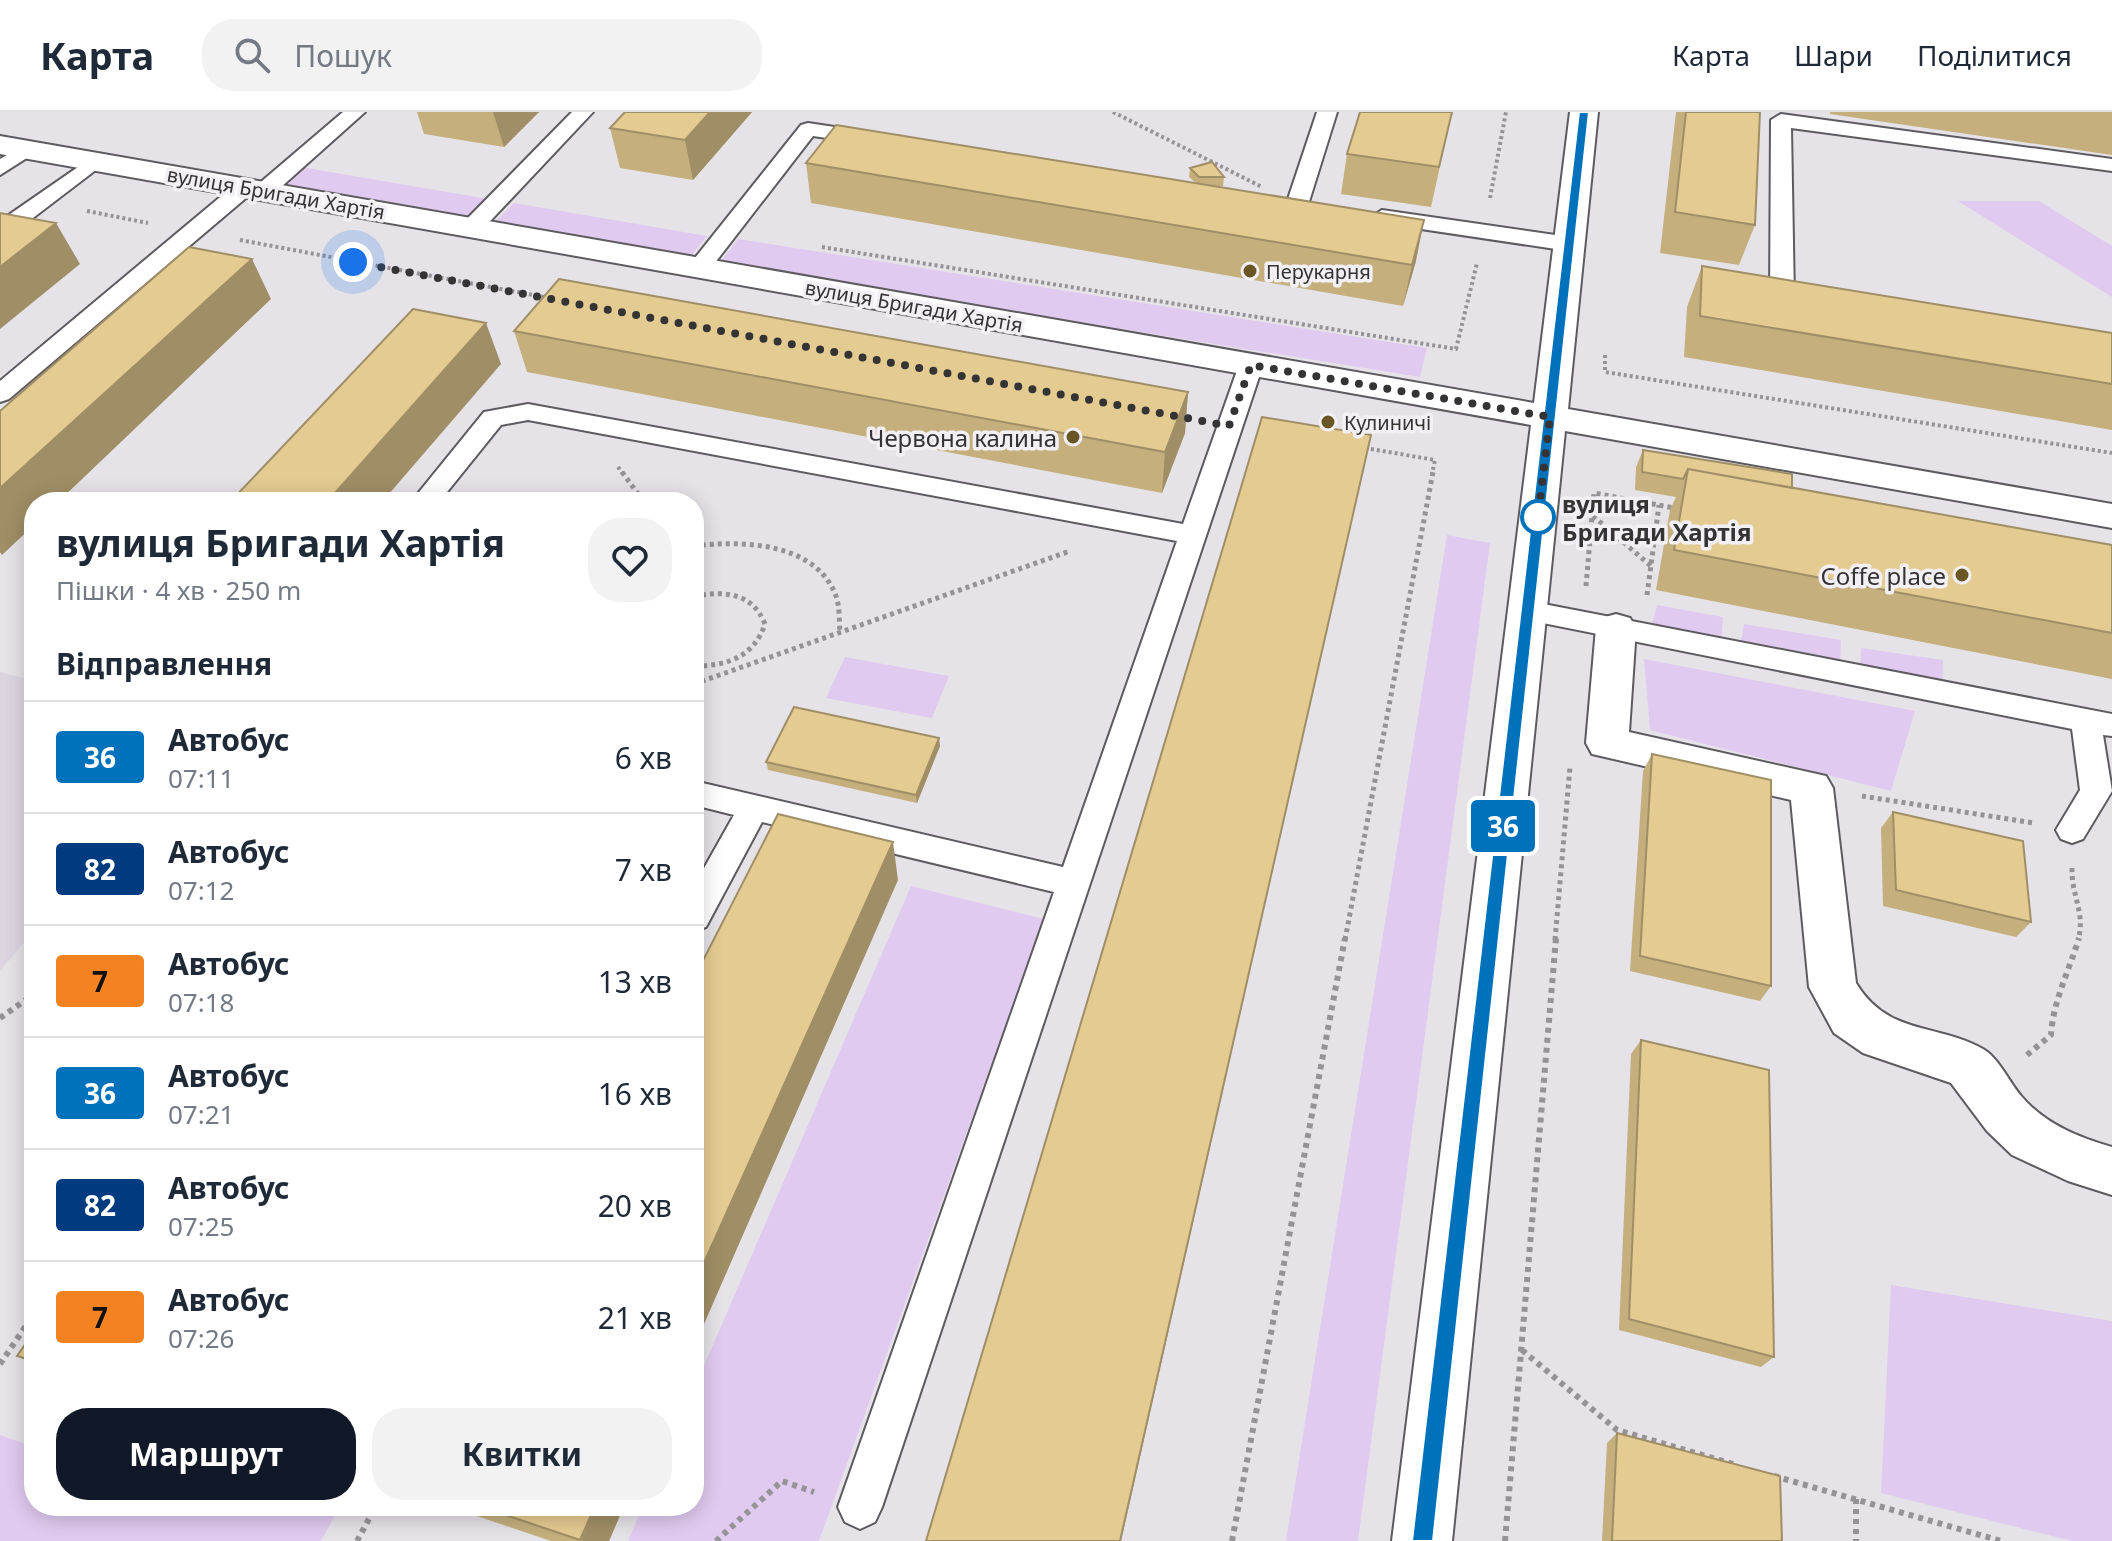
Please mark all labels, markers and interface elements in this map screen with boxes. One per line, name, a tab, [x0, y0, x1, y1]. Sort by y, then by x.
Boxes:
search box	[202, 19, 762, 91]
text: Карта	[40, 29, 154, 81]
icon: search	[230, 33, 274, 77]
text: Пошук	[294, 35, 392, 76]
text: Карта	[1672, 36, 1750, 74]
text: Шари	[1794, 36, 1873, 74]
text: Поділитися	[1917, 36, 2072, 74]
street label: вулиця Бригади Хартія	[165, 161, 387, 225]
your location	[333, 242, 373, 282]
place label: Перукарня	[1266, 258, 1371, 285]
marker: Перукарня	[1241, 262, 1259, 280]
street label: вулиця Бригади Хартія	[803, 274, 1025, 338]
place label: Кулиничі	[1344, 409, 1431, 436]
marker: Кулиничі	[1319, 413, 1337, 431]
place label: Червона калина	[868, 421, 1057, 454]
marker: Червона калина	[1064, 428, 1082, 446]
place label: вулиця Бригади Хартія	[1562, 487, 1752, 548]
marker: вулиця Бригади Хартія	[1521, 500, 1555, 534]
text: вулиця Бригади Хартія	[56, 516, 505, 568]
button: heart	[588, 518, 672, 602]
place label: Coffe place	[1821, 559, 1946, 592]
marker: Coffe place	[1953, 566, 1971, 584]
text: Пішки · 4 хв · 250 m	[56, 572, 301, 608]
text: Відправлення	[56, 643, 272, 684]
text: Автобус	[168, 719, 290, 760]
text: 6 хв	[615, 737, 672, 778]
text: 36	[84, 738, 116, 776]
text: 07:11	[168, 760, 234, 796]
line badge: 36	[1467, 800, 1539, 852]
text: 36	[1487, 807, 1519, 845]
text: Автобус	[168, 831, 290, 872]
text: 7 хв	[615, 849, 672, 890]
text: 82	[84, 850, 116, 888]
text: 07:12	[168, 872, 234, 908]
text: Автобус	[168, 943, 290, 984]
text: 13 хв	[598, 961, 672, 1002]
text: 7	[92, 962, 108, 1000]
text: 07:18	[168, 984, 234, 1020]
text: Автобус	[168, 1055, 290, 1096]
text: 16 хв	[598, 1073, 672, 1114]
text: 36	[84, 1074, 116, 1112]
text: 07:21	[168, 1096, 234, 1132]
text: Автобус	[168, 1167, 290, 1208]
text: 20 хв	[598, 1185, 672, 1226]
text: 82	[84, 1186, 116, 1224]
text: 07:25	[168, 1208, 234, 1244]
text: Автобус	[168, 1279, 290, 1320]
text: 21 хв	[598, 1297, 672, 1338]
text: 7	[92, 1298, 108, 1336]
text: 07:26	[168, 1320, 234, 1356]
button: Маршрут	[56, 1408, 356, 1500]
button: Квитки	[372, 1408, 672, 1500]

